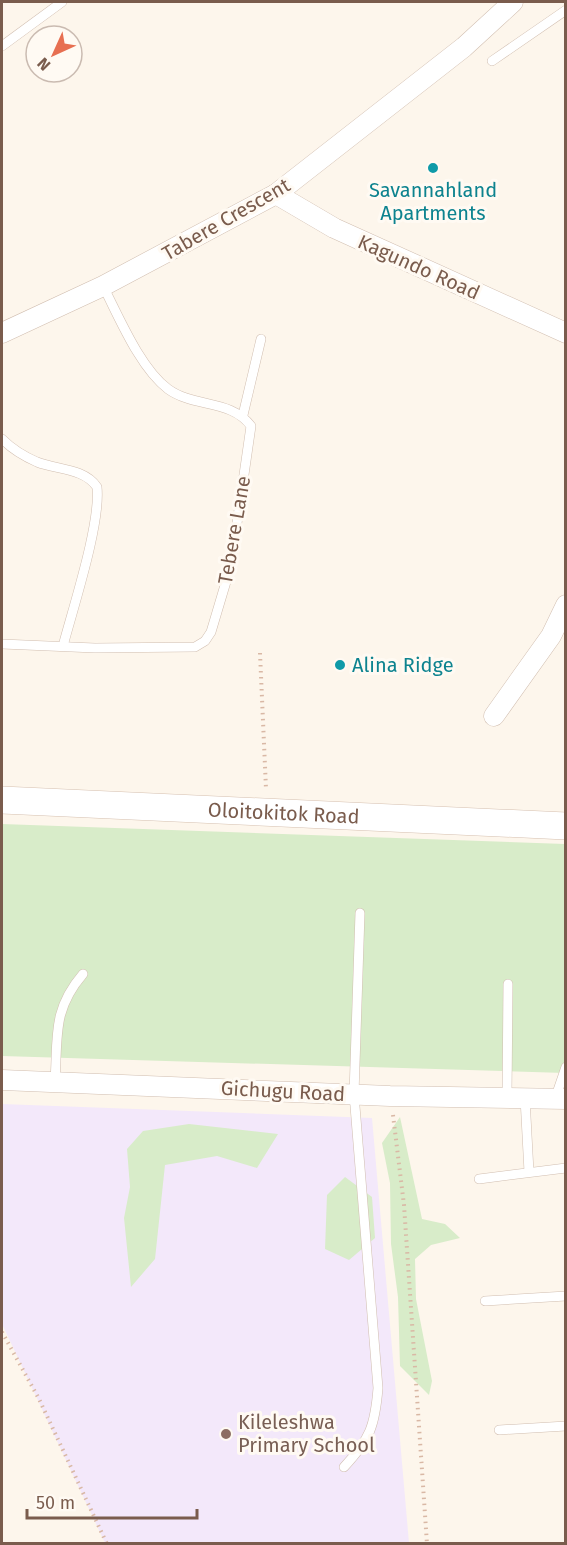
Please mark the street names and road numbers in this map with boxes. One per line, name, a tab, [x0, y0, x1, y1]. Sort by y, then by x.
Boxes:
street label: Tabere Crescent	[158, 172, 295, 265]
street label: Kagundo Road	[354, 229, 484, 305]
street label: Tebere Lane	[213, 474, 255, 586]
street label: Oloitokitok Road	[207, 798, 360, 828]
street label: Gichugu Road	[220, 1076, 346, 1106]

